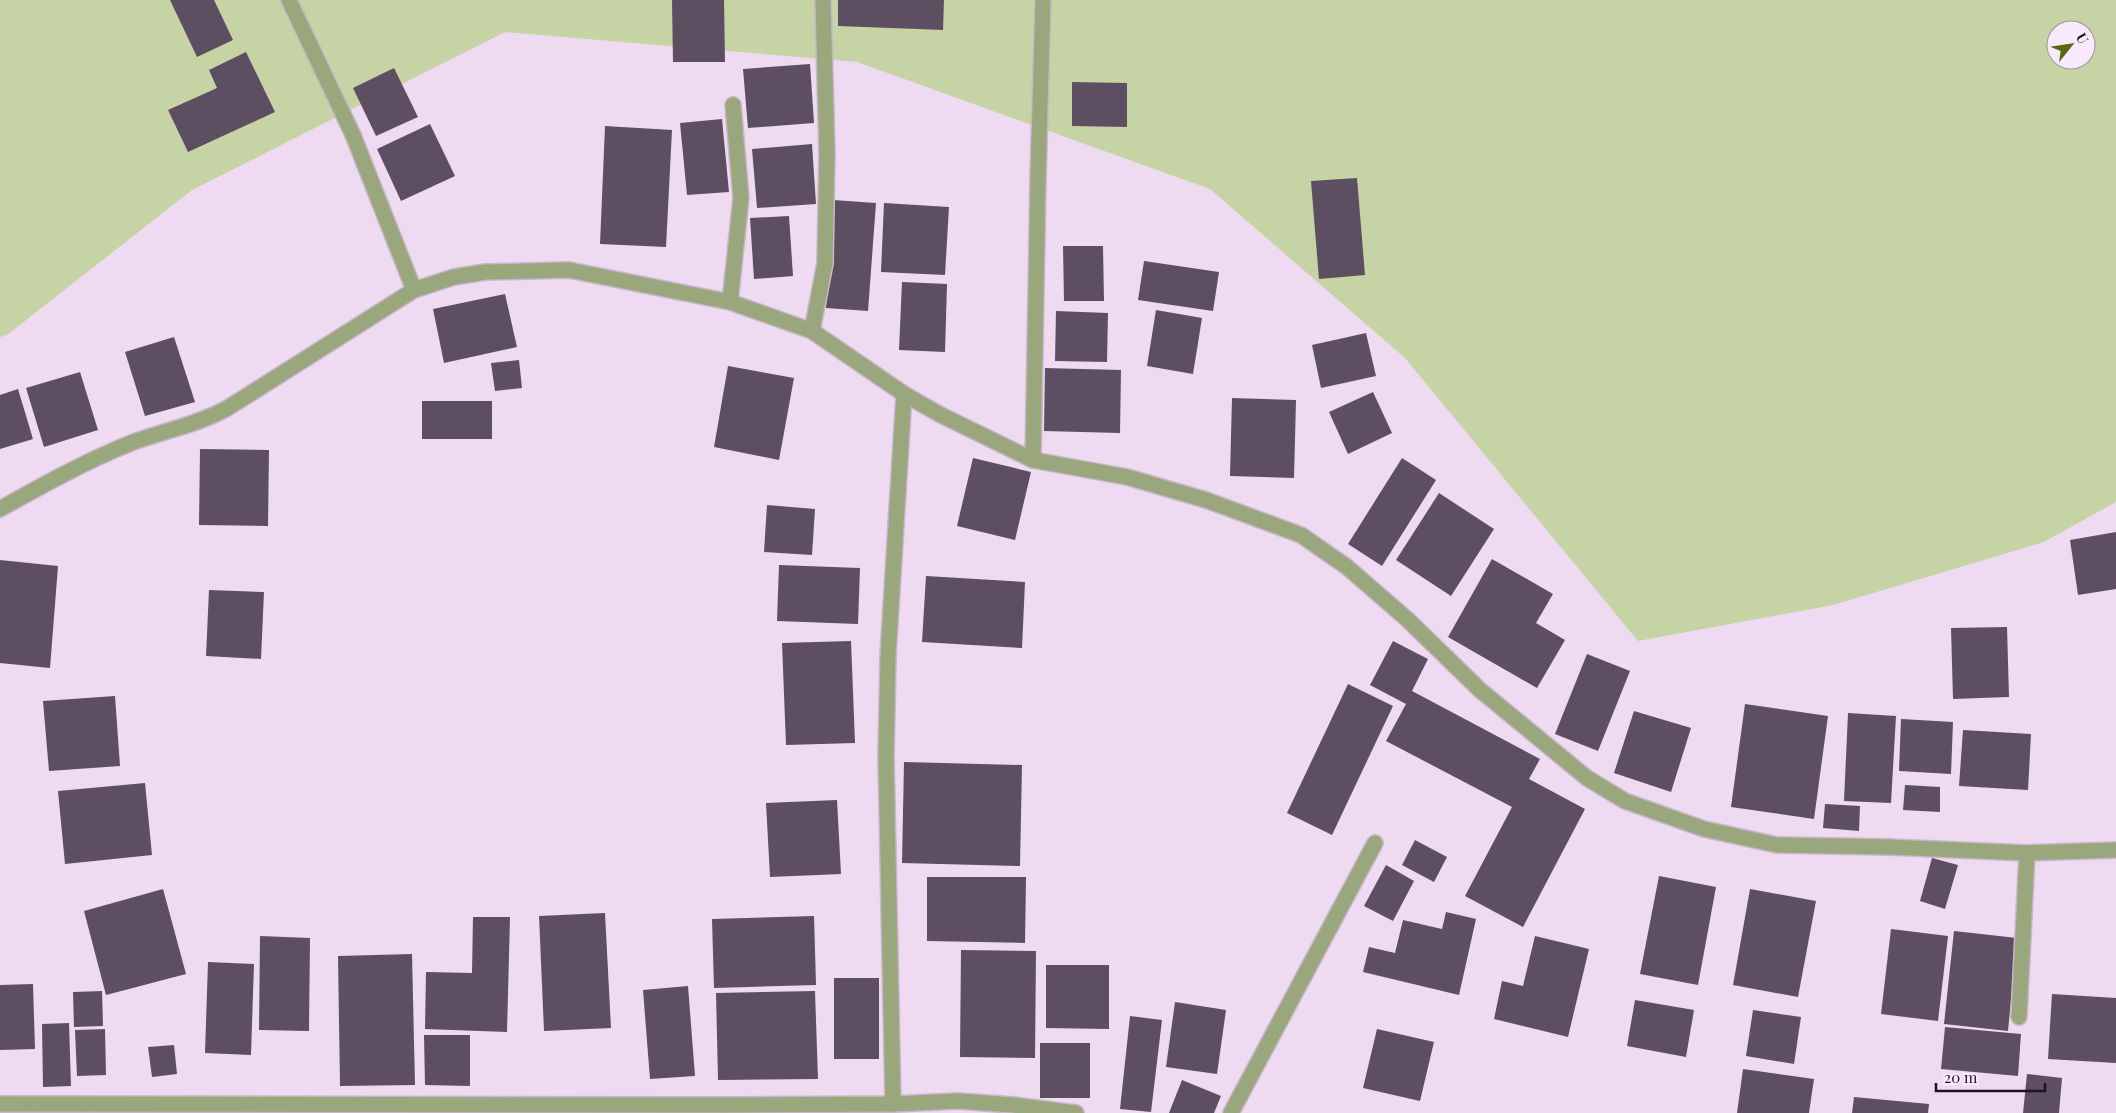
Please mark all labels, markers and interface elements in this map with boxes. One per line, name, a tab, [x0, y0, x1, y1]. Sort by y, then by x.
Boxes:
north arrow	[2046, 20, 2096, 70]
text: U	[2072, 29, 2094, 47]
scale bar	[1936, 1060, 2045, 1092]
text: 20 m	[1944, 1067, 1978, 1087]

